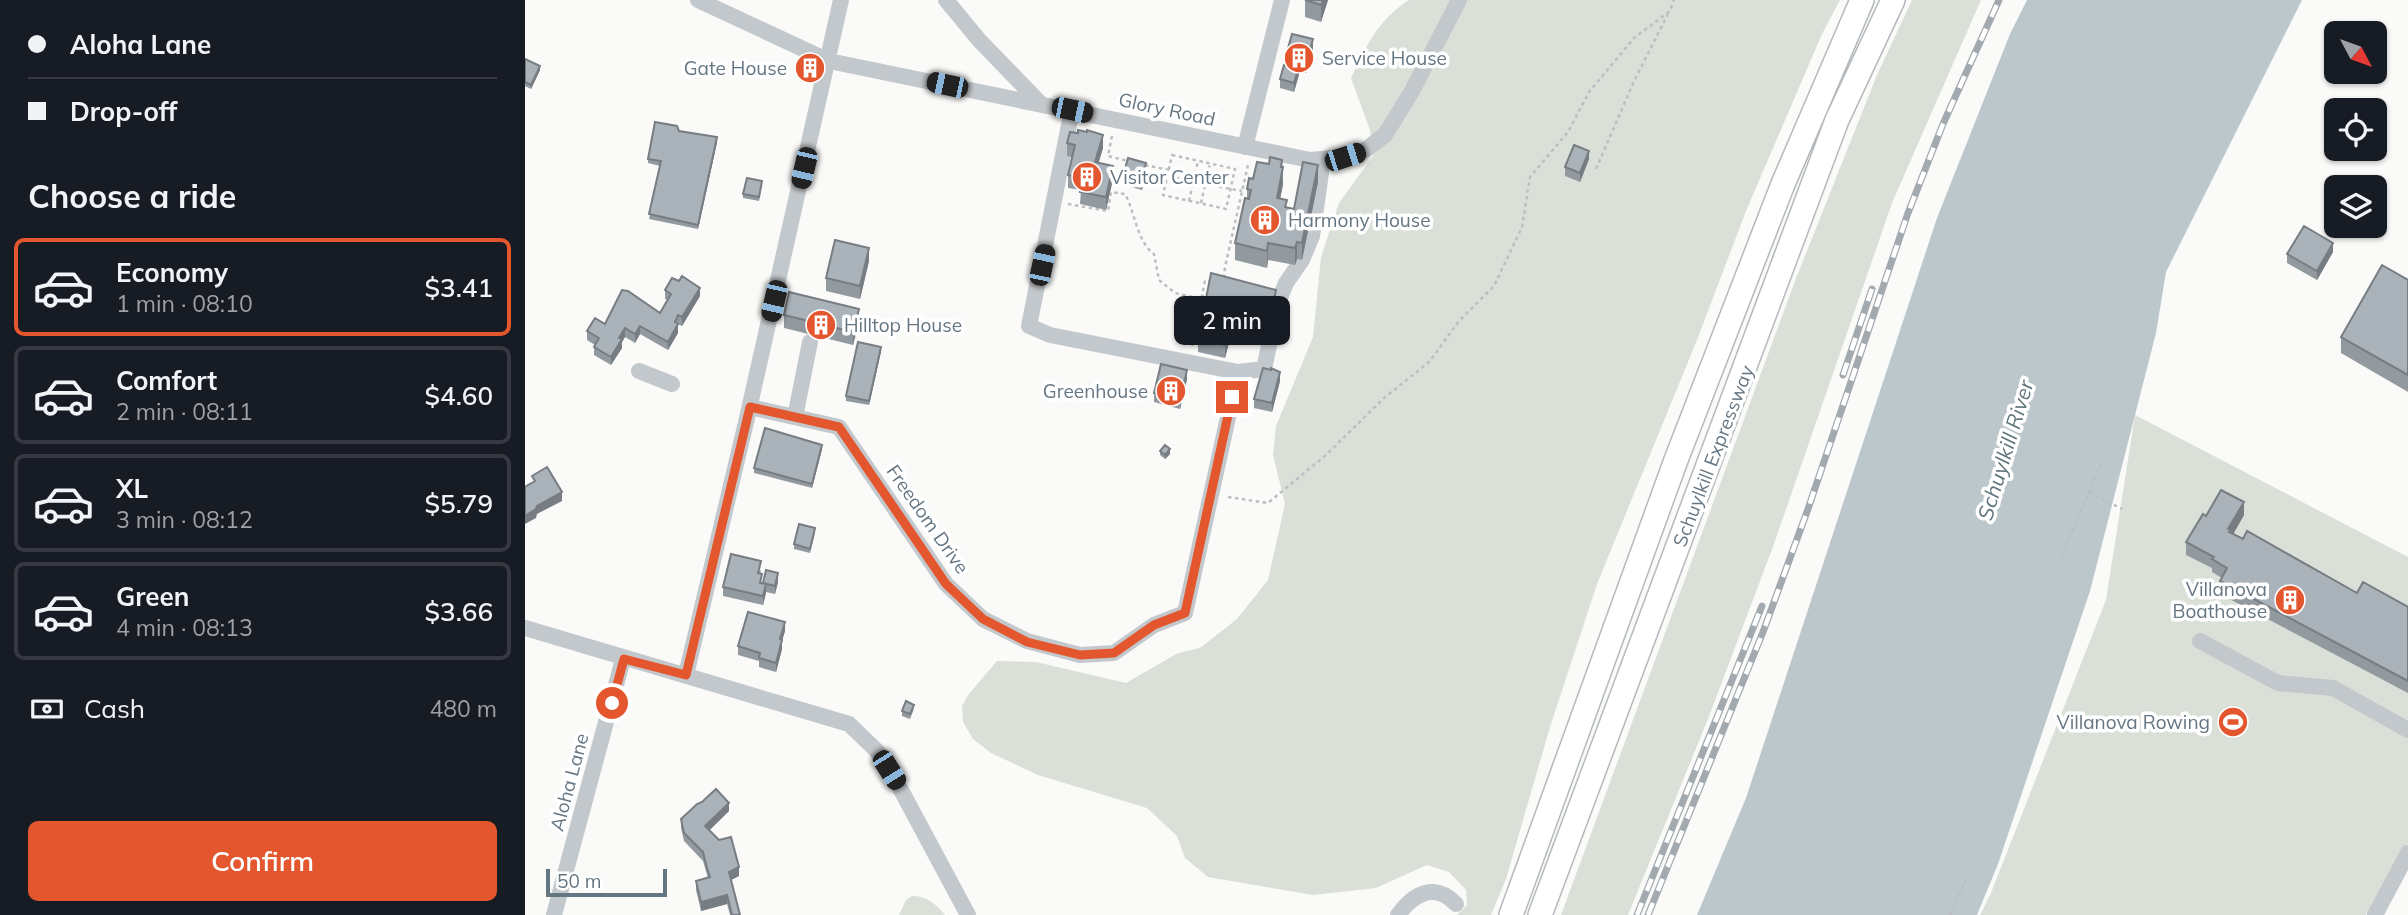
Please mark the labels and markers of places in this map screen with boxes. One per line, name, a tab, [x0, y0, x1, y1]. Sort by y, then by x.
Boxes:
building icon: Service House	[1282, 41, 1316, 75]
place label: Service House	[1322, 46, 1447, 70]
building icon: Gate House	[793, 51, 827, 85]
place label: Gate House	[684, 56, 787, 80]
building icon: Visitor Center	[1070, 160, 1104, 194]
place label: Visitor Center	[1110, 165, 1229, 189]
building icon: Harmony House	[1248, 203, 1282, 237]
place label: Harmony House	[1288, 208, 1431, 232]
building icon: Hilltop House	[804, 308, 838, 342]
place label: Hilltop House	[844, 313, 962, 337]
building icon: Greenhouse	[1154, 374, 1188, 408]
place label: Greenhouse	[1043, 379, 1148, 403]
place label: Villanova Boathouse	[2172, 577, 2267, 623]
building icon: Villanova Boathouse	[2273, 583, 2307, 617]
sports icon: Villanova Rowing	[2216, 705, 2250, 739]
place label: Villanova Rowing	[2056, 710, 2210, 734]

